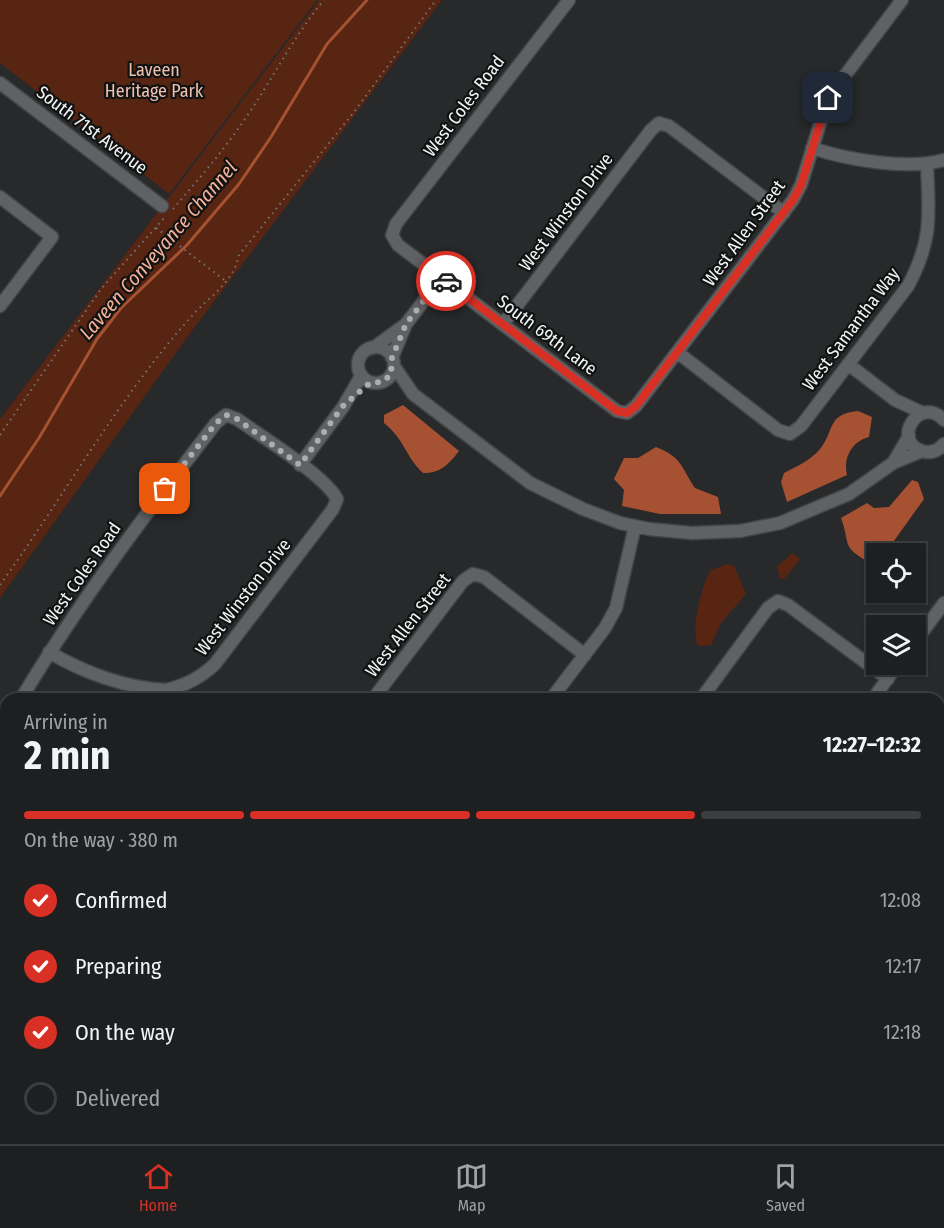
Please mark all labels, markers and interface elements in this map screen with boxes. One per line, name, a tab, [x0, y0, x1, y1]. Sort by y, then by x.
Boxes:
street label: West Coles Road	[419, 51, 509, 161]
park label: Laveen Heritage Park	[105, 59, 204, 102]
pin	[802, 72, 853, 123]
street label: South 71st Avenue	[32, 81, 152, 179]
icon: home	[811, 81, 844, 114]
street label: West Winston Drive	[514, 149, 618, 275]
water label: Laveen Conveyance Channel	[74, 156, 242, 344]
street label: West Allen Street	[698, 176, 790, 290]
courier	[416, 251, 476, 311]
street label: West Samantha Way	[798, 263, 904, 395]
icon: car	[430, 265, 463, 298]
street label: South 69th Lane	[493, 290, 601, 380]
pin	[139, 463, 190, 514]
icon: bag	[148, 472, 181, 505]
street label: West Coles Road	[38, 518, 126, 630]
street label: West Winston Drive	[191, 534, 295, 660]
map controls	[866, 543, 926, 675]
button: locate	[866, 543, 926, 603]
street label: West Allen Street	[361, 569, 455, 681]
button: layers	[866, 615, 926, 675]
text: Arriving in	[24, 710, 108, 734]
text: 12:27–12:32	[823, 731, 921, 758]
text: 2 min	[24, 733, 110, 779]
text: On the way · 380 m	[24, 828, 178, 852]
icon: check	[24, 884, 57, 917]
text: Confirmed	[75, 887, 168, 914]
text: 12:08	[880, 888, 921, 912]
icon: check	[24, 950, 57, 983]
text: Preparing	[75, 953, 161, 980]
text: 12:17	[885, 954, 921, 978]
icon: check	[24, 1016, 57, 1049]
text: On the way	[75, 1019, 175, 1046]
text: 12:18	[883, 1020, 921, 1044]
text: Delivered	[75, 1085, 160, 1112]
tab: Home	[139, 1160, 177, 1215]
tab: Map	[455, 1160, 488, 1215]
tab: Saved	[766, 1160, 805, 1215]

